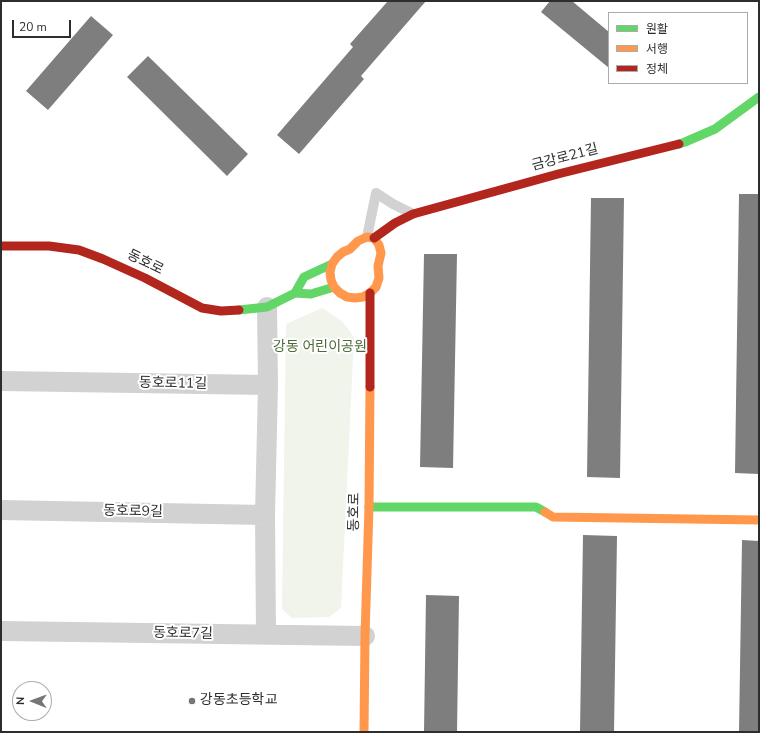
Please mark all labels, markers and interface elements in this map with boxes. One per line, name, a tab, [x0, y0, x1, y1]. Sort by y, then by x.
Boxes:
scale bar	[14, 12, 73, 38]
legend	[608, 12, 748, 84]
text: 20 m	[19, 19, 47, 35]
text: 원활	[646, 21, 668, 37]
text: 서행	[646, 41, 668, 57]
text: 정체	[646, 61, 668, 77]
street label: 금강로21길	[530, 141, 600, 175]
street label: 동호로	[124, 247, 166, 279]
park label: 강동 어린이공원	[273, 340, 367, 356]
street label: 동호로11길	[139, 375, 207, 393]
street label: 동호로	[346, 493, 364, 531]
street label: 동호로9길	[103, 503, 163, 521]
street label: 동호로7길	[153, 625, 213, 643]
north arrow	[12, 681, 52, 721]
place label: 강동초등학교	[200, 693, 277, 709]
marker: 강동초등학교	[187, 696, 197, 706]
text: N	[13, 697, 28, 705]

